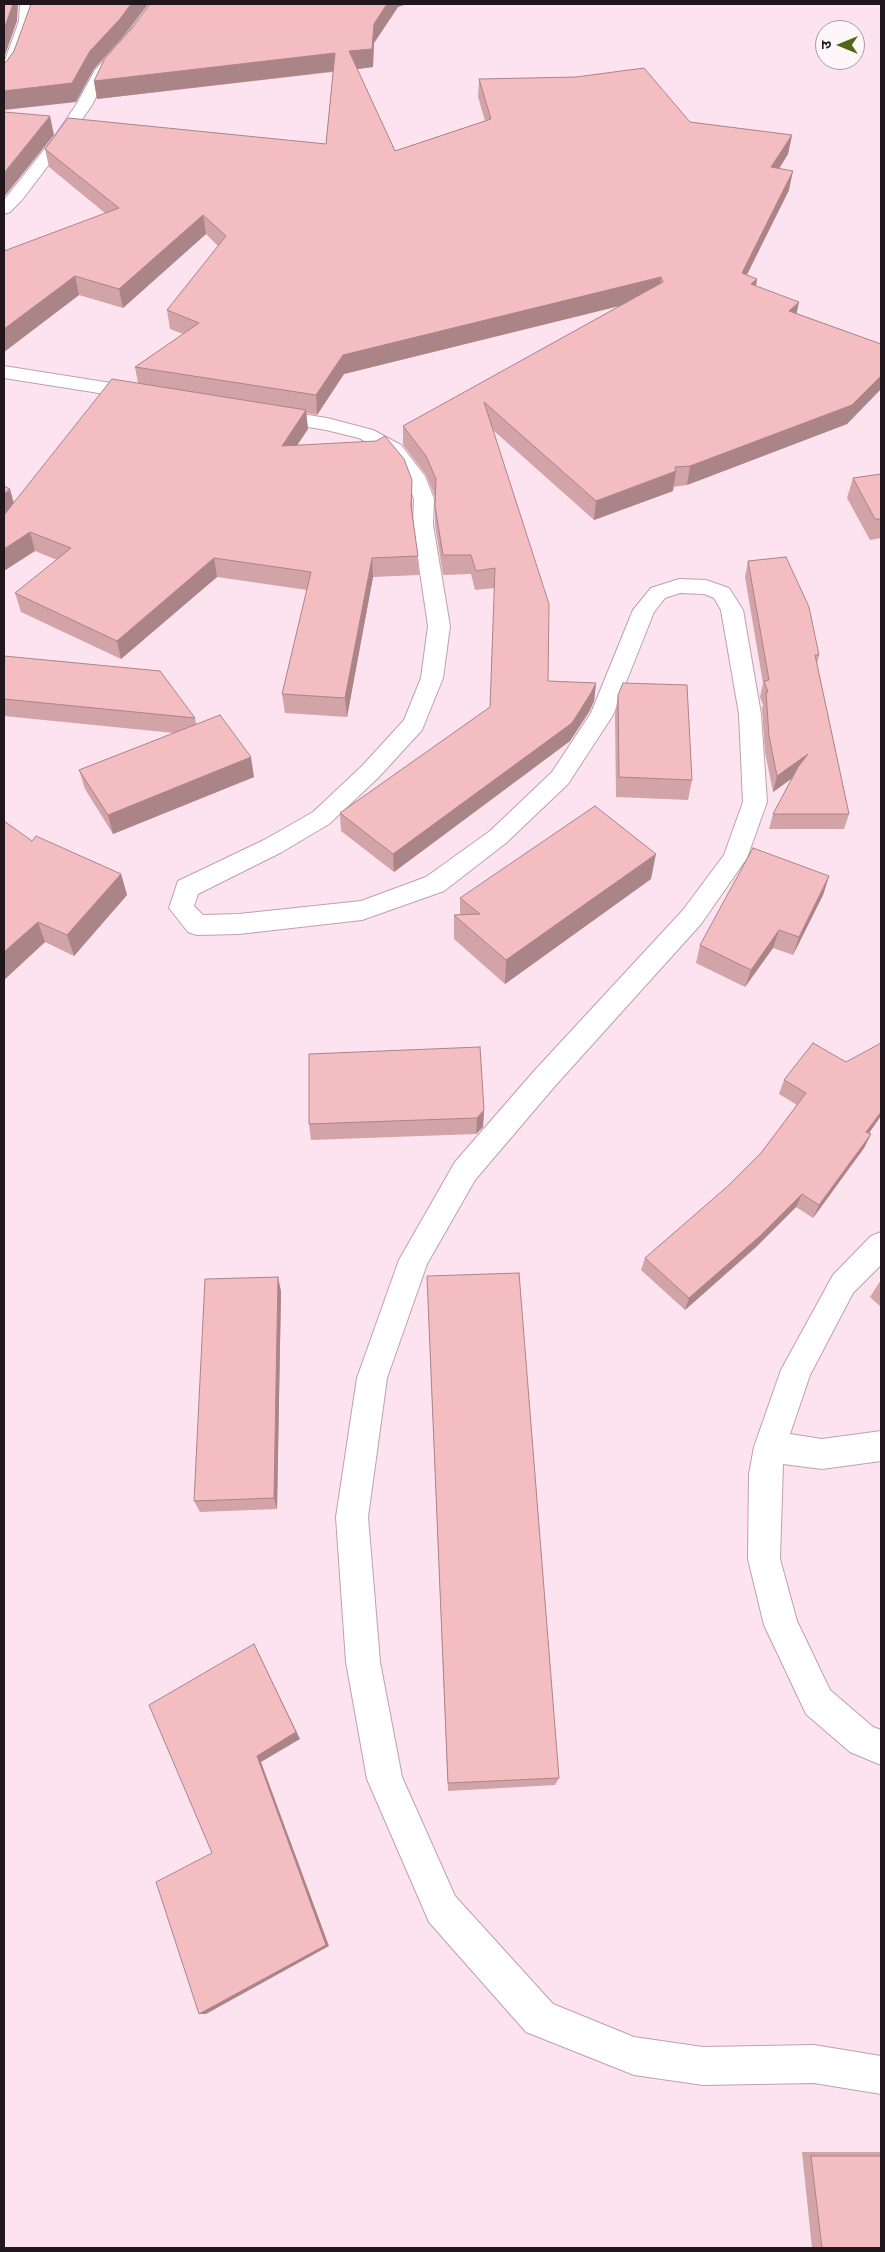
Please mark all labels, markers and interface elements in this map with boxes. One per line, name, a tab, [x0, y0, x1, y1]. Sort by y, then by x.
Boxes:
north arrow	[815, 20, 865, 70]
text: उ	[816, 41, 835, 49]

